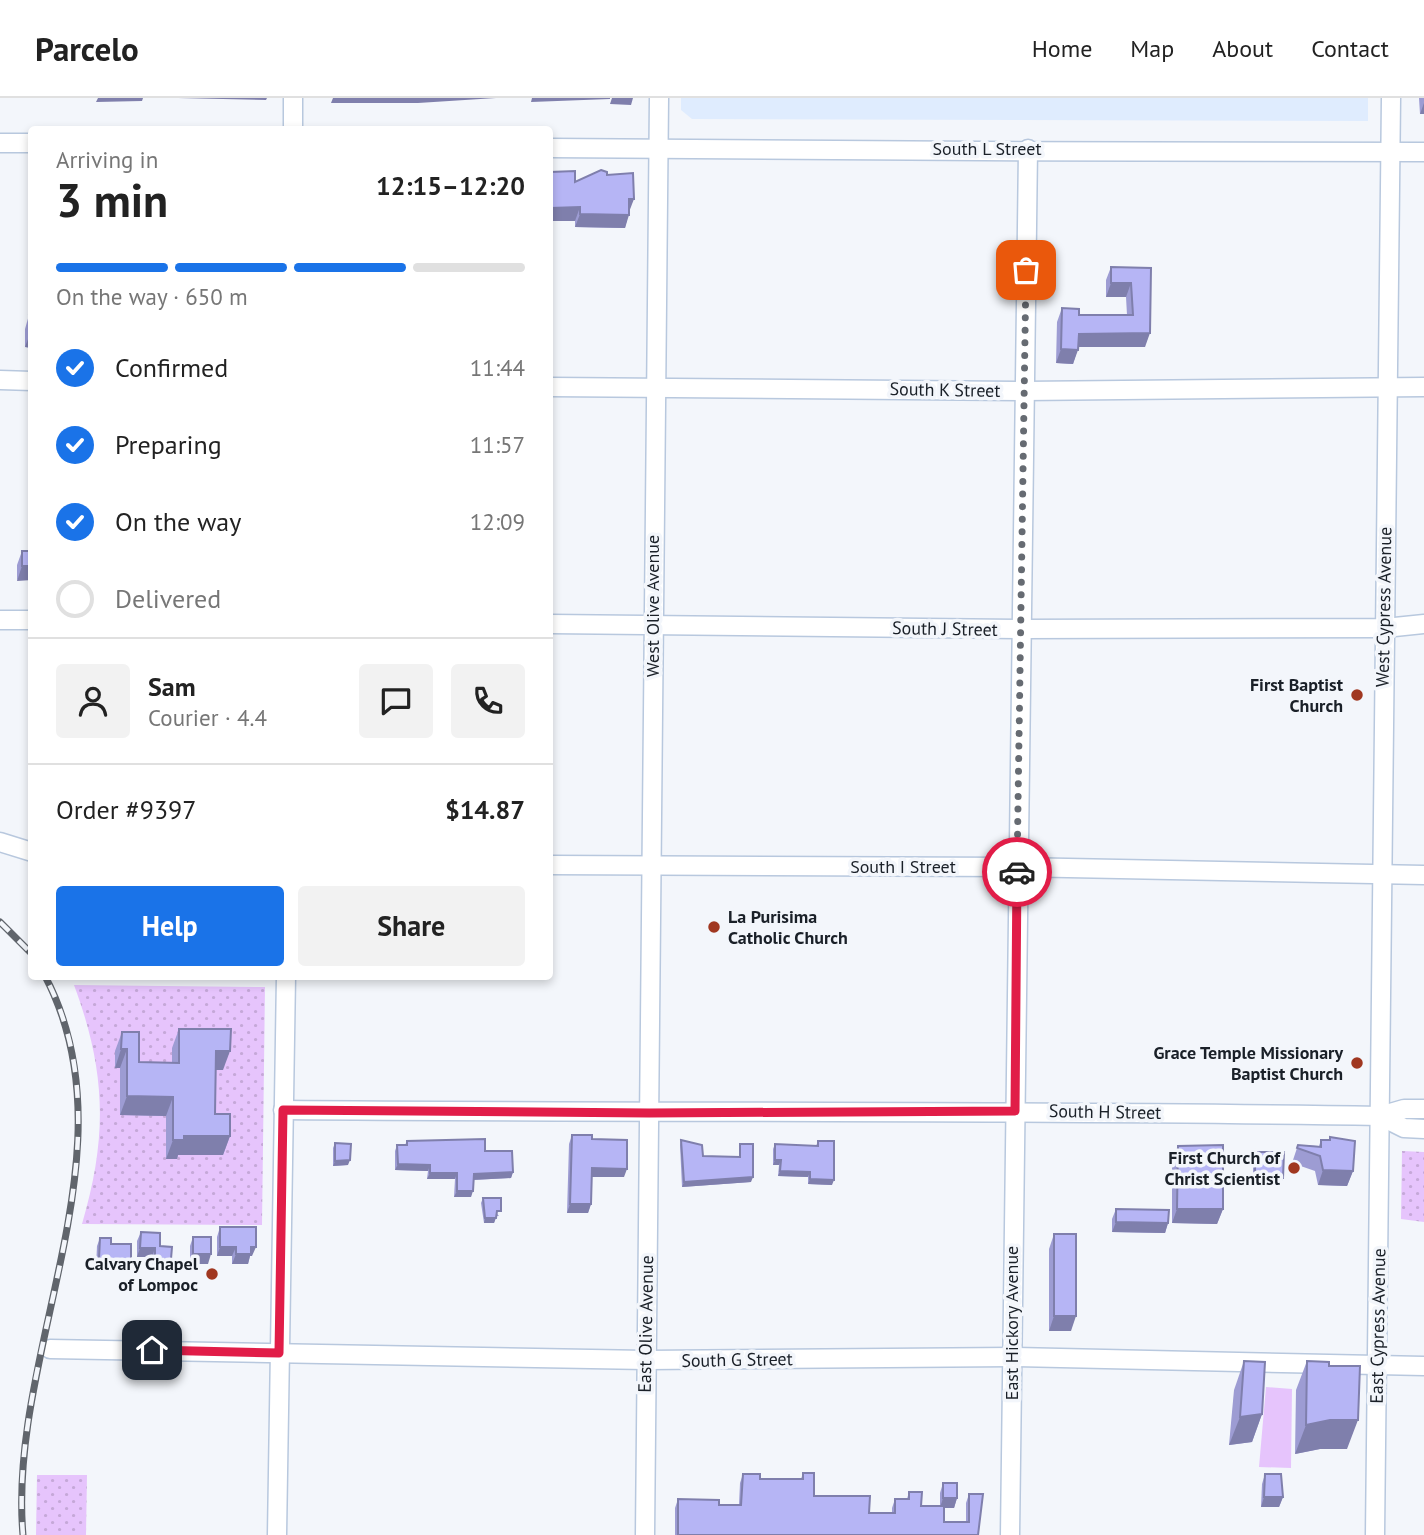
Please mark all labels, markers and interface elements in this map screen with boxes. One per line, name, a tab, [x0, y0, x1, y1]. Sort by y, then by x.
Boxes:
text: Parcelo	[35, 27, 139, 70]
text: Home	[1032, 33, 1092, 64]
text: Map	[1130, 33, 1174, 64]
text: About	[1212, 33, 1273, 64]
text: Contact	[1311, 33, 1389, 64]
street label: South L Street	[933, 137, 1042, 160]
text: Arriving in	[56, 145, 158, 174]
text: 12:15–12:20	[376, 169, 525, 202]
text: 3 min	[56, 170, 168, 230]
pin	[996, 240, 1056, 300]
icon: bag	[1007, 251, 1045, 289]
text: On the way · 650 m	[56, 282, 248, 311]
icon: check	[56, 349, 94, 387]
text: Confirmed	[115, 351, 228, 384]
text: 11:44	[470, 353, 525, 382]
street label: South K Street	[889, 377, 1001, 402]
icon: check	[56, 426, 94, 464]
text: Preparing	[115, 428, 222, 461]
text: 11:57	[470, 430, 525, 459]
icon: check	[56, 503, 94, 541]
text: On the way	[115, 505, 241, 538]
text: 12:09	[470, 507, 525, 536]
street label: West Cypress Avenue	[1371, 527, 1396, 687]
street label: West Olive Avenue	[641, 535, 664, 677]
text: Delivered	[115, 582, 221, 615]
street label: South J Street	[892, 616, 998, 641]
button: person	[56, 664, 130, 738]
button: chat	[359, 664, 433, 738]
button: phone	[451, 664, 525, 738]
text: Sam	[148, 670, 196, 703]
place label: First Baptist Church	[1250, 673, 1344, 717]
marker: First Baptist Church	[1349, 687, 1365, 703]
text: Courier · 4.4	[148, 703, 267, 732]
text: Order #9397	[56, 793, 196, 826]
text: $14.87	[445, 793, 525, 826]
courier	[982, 837, 1052, 907]
icon: car	[998, 853, 1036, 891]
street label: South I Street	[850, 855, 956, 878]
button: Help	[56, 886, 284, 966]
button: Share	[298, 886, 525, 966]
place label: La Purisima Catholic Church	[728, 905, 848, 949]
marker: La Purisima Catholic Church	[706, 919, 722, 935]
place label: Grace Temple Missionary Baptist Church	[1153, 1041, 1343, 1085]
marker: Grace Temple Missionary Baptist Church	[1349, 1055, 1365, 1071]
street label: South H Street	[1049, 1099, 1161, 1124]
place label: First Church of Christ Scientist	[1164, 1146, 1281, 1190]
marker: First Church of Christ Scientist	[1286, 1160, 1302, 1176]
street label: East Hickory Avenue	[1000, 1246, 1023, 1400]
street label: East Cypress Avenue	[1365, 1248, 1390, 1404]
place label: Calvary Chapel of Lompoc	[85, 1252, 199, 1296]
street label: East Olive Avenue	[633, 1255, 658, 1393]
marker: Calvary Chapel of Lompoc	[204, 1266, 220, 1282]
pin	[122, 1320, 182, 1380]
icon: home	[133, 1331, 171, 1369]
street label: South G Street	[681, 1347, 793, 1372]

